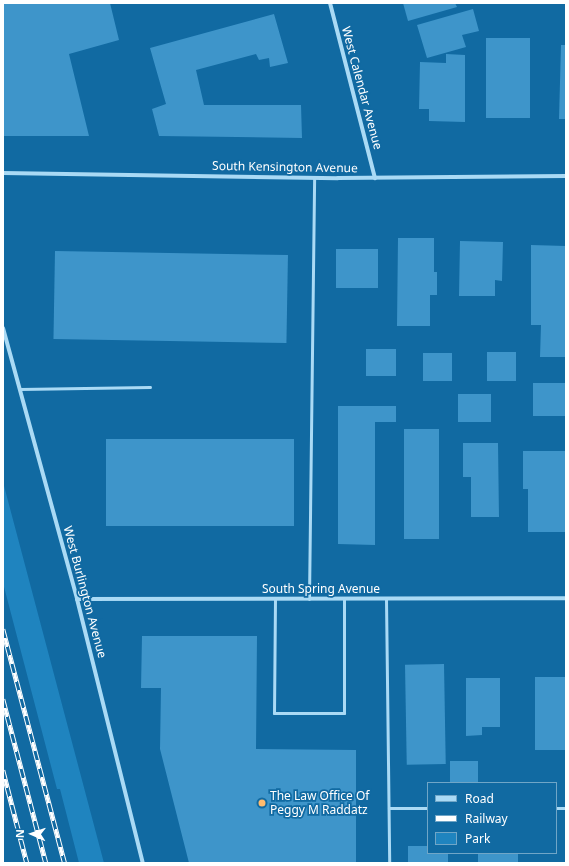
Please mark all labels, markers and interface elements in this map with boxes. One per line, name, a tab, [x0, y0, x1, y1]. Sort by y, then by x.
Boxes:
street label: West Calendar Avenue	[339, 25, 385, 151]
street label: South Kensington Avenue	[212, 159, 358, 175]
street label: West Burlington Avenue	[60, 524, 110, 660]
street label: South Spring Avenue	[262, 582, 380, 596]
legend	[427, 782, 557, 854]
place label: The Law Office Of Peggy M Raddatz	[270, 789, 369, 817]
text: Road	[465, 790, 494, 807]
marker: The Law Office Of Peggy M Raddatz	[257, 798, 267, 808]
text: Railway	[465, 810, 508, 827]
north arrow	[12, 814, 52, 854]
text: N	[12, 829, 27, 838]
text: Park	[465, 830, 490, 847]

